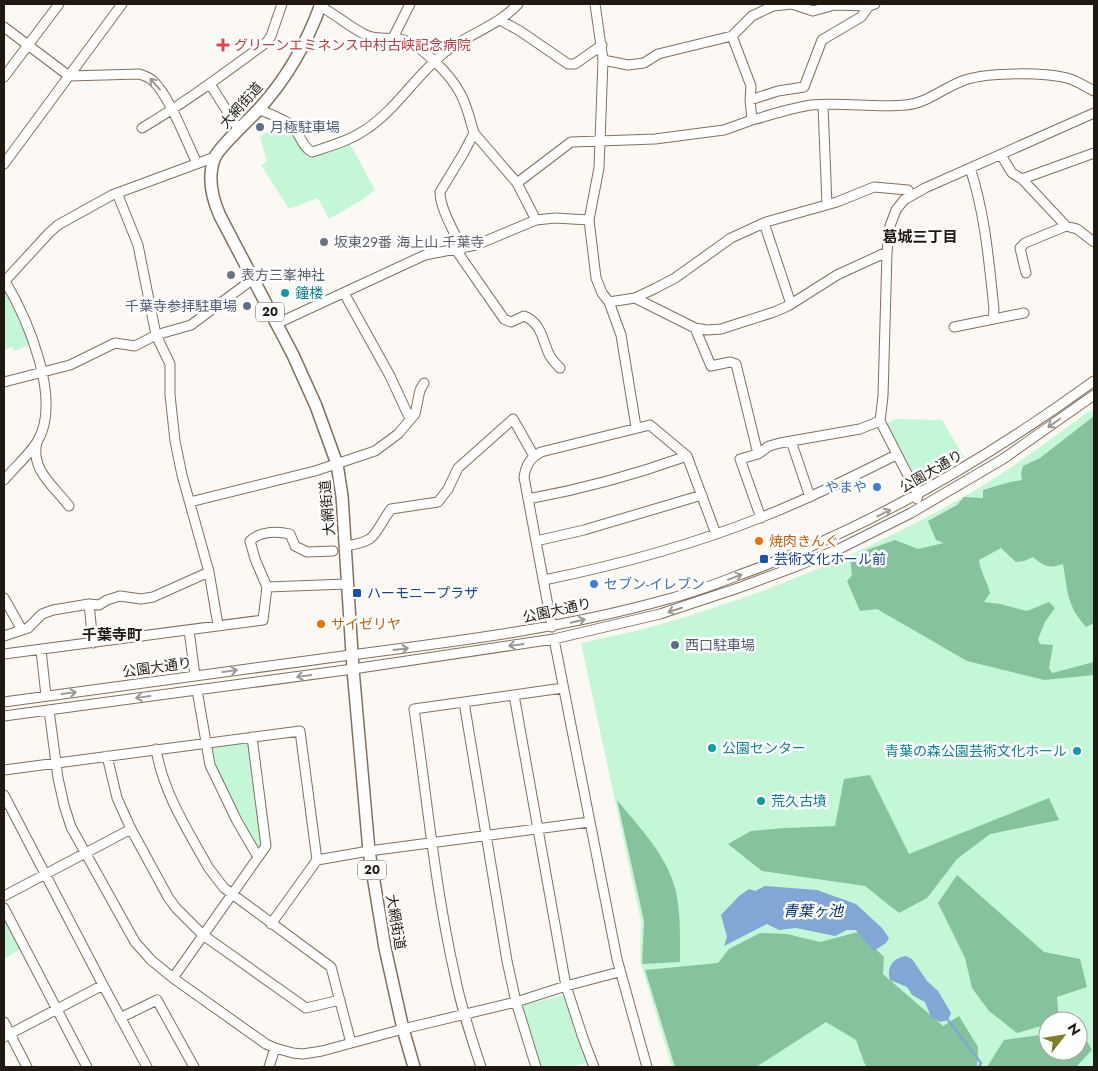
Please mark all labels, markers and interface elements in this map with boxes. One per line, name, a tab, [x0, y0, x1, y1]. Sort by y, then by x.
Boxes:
place label: グリーンエミネンス中村古峡記念病院	[234, 35, 471, 55]
marker: グリーンエミネンス中村古峡記念病院	[216, 38, 230, 52]
one-way arrow	[149, 78, 161, 91]
street label: 大網街道	[215, 78, 267, 132]
place label: 月極駐車場	[270, 117, 340, 137]
marker: 月極駐車場	[254, 121, 266, 133]
district label: 葛城三丁目	[882, 226, 958, 248]
place label: 坂東29番 海上山 千葉寺	[334, 232, 484, 252]
marker: 坂東29番 海上山 千葉寺	[318, 236, 330, 248]
place label: 表方三峯神社	[241, 265, 325, 285]
marker: 表方三峯神社	[225, 269, 237, 281]
place label: 鐘楼	[295, 283, 324, 303]
marker: 鐘楼	[279, 287, 291, 299]
place label: 千葉寺参拝駐車場	[125, 296, 237, 316]
marker: 千葉寺参拝駐車場	[241, 300, 253, 312]
road number: 20	[256, 302, 284, 322]
one-way arrow	[1048, 418, 1062, 428]
street label: 公園大通り	[896, 445, 966, 497]
place label: やまや	[825, 477, 867, 497]
street label: 大網街道	[315, 479, 339, 537]
marker: やまや	[871, 481, 883, 493]
one-way arrow	[876, 508, 891, 517]
place label: 焼肉きんぐ	[769, 531, 839, 551]
marker: 焼肉きんぐ	[753, 535, 765, 547]
place label: 芸術文化ホール前	[774, 549, 886, 569]
marker: 芸術文化ホール前	[758, 553, 770, 565]
one-way arrow	[726, 572, 742, 581]
place label: セブン-イレブン	[604, 574, 705, 594]
marker: セブン-イレブン	[588, 578, 600, 590]
place label: ハーモニープラザ	[367, 583, 478, 603]
marker: ハーモニープラザ	[351, 587, 363, 599]
street label: 公園大通り	[521, 593, 593, 627]
one-way arrow	[667, 605, 683, 615]
place label: サイゼリヤ	[331, 614, 401, 634]
one-way arrow	[570, 616, 586, 625]
marker: サイゼリヤ	[315, 618, 327, 630]
district label: 千葉寺町	[82, 624, 142, 646]
place label: 西口駐車場	[685, 635, 755, 655]
marker: 西口駐車場	[669, 639, 681, 651]
one-way arrow	[509, 640, 525, 650]
one-way arrow	[392, 644, 408, 654]
street label: 公園大通り	[121, 652, 193, 682]
one-way arrow	[222, 666, 238, 676]
one-way arrow	[297, 671, 313, 681]
one-way arrow	[61, 688, 77, 698]
one-way arrow	[136, 693, 152, 703]
place label: 公園センター	[722, 738, 806, 758]
place label: 青葉の森公園芸術文化ホール	[885, 741, 1067, 761]
marker: 公園センター	[706, 742, 718, 754]
marker: 青葉の森公園芸術文化ホール	[1071, 745, 1083, 757]
place label: 荒久古墳	[771, 791, 827, 811]
marker: 荒久古墳	[755, 795, 767, 807]
road number: 20	[358, 860, 386, 880]
street label: 大網街道	[381, 893, 411, 951]
water label: 青葉ヶ池	[783, 900, 845, 922]
north arrow	[1038, 1011, 1088, 1061]
text: N	[1063, 1019, 1086, 1039]

